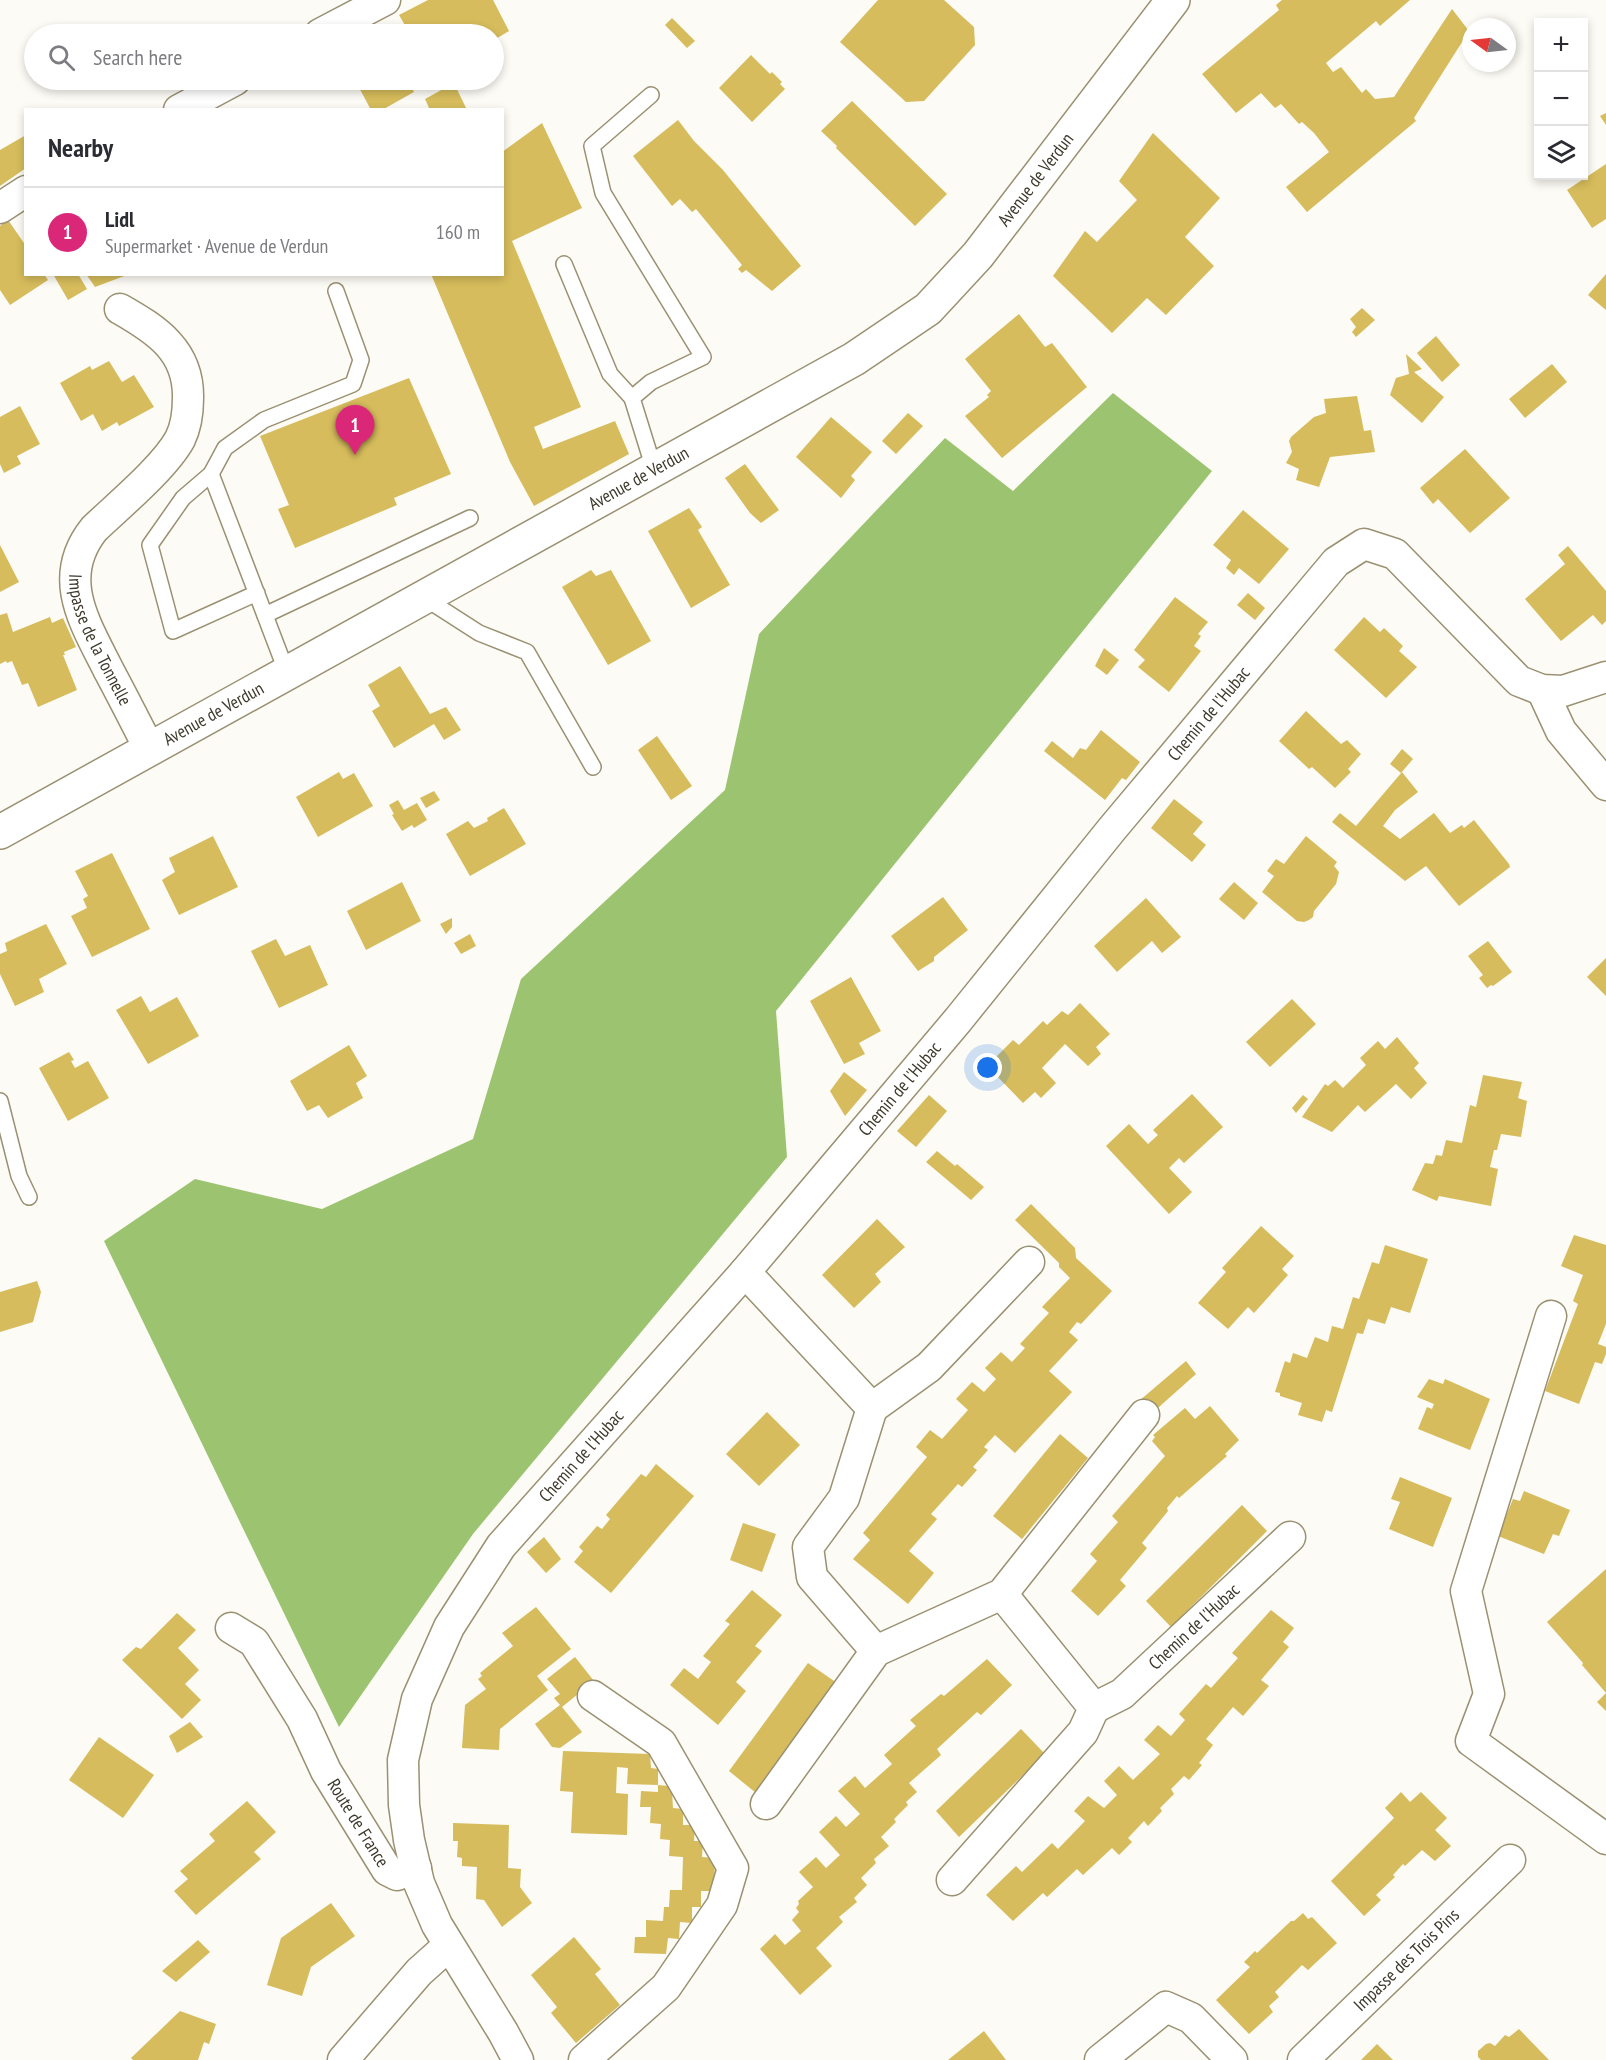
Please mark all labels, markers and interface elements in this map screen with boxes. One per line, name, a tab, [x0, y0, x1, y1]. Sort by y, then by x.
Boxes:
north arrow	[1462, 18, 1516, 72]
map controls	[1534, 18, 1588, 180]
button: +	[1534, 18, 1588, 72]
search box	[24, 24, 504, 90]
icon: search	[45, 41, 78, 74]
text: Search here	[93, 43, 182, 71]
button: −	[1534, 72, 1588, 126]
button: layers	[1534, 126, 1588, 180]
street label: Avenue de Verdun	[992, 128, 1078, 231]
text: Nearby	[48, 131, 113, 164]
text: Lidl	[105, 205, 134, 233]
text: 1	[63, 219, 72, 245]
text: 160 m	[436, 219, 480, 245]
text: Supermarket · Avenue de Verdun	[105, 233, 328, 259]
pin: 1	[336, 406, 374, 455]
street label: Avenue de Verdun	[584, 441, 693, 515]
street label: Impasse de la Tonnelle	[64, 574, 137, 709]
street label: Chemin de l'Hubac	[1162, 661, 1255, 765]
street label: Avenue de Verdun	[159, 676, 267, 750]
street label: Chemin de l'Hubac	[853, 1036, 946, 1140]
your location	[973, 1053, 1002, 1082]
street label: Chemin de l'Hubac	[534, 1404, 629, 1507]
street label: Chemin de l'Hubac	[1143, 1578, 1245, 1674]
street label: Route de France	[323, 1774, 394, 1871]
street label: Impasse des Trois Pins	[1349, 1903, 1464, 2016]

